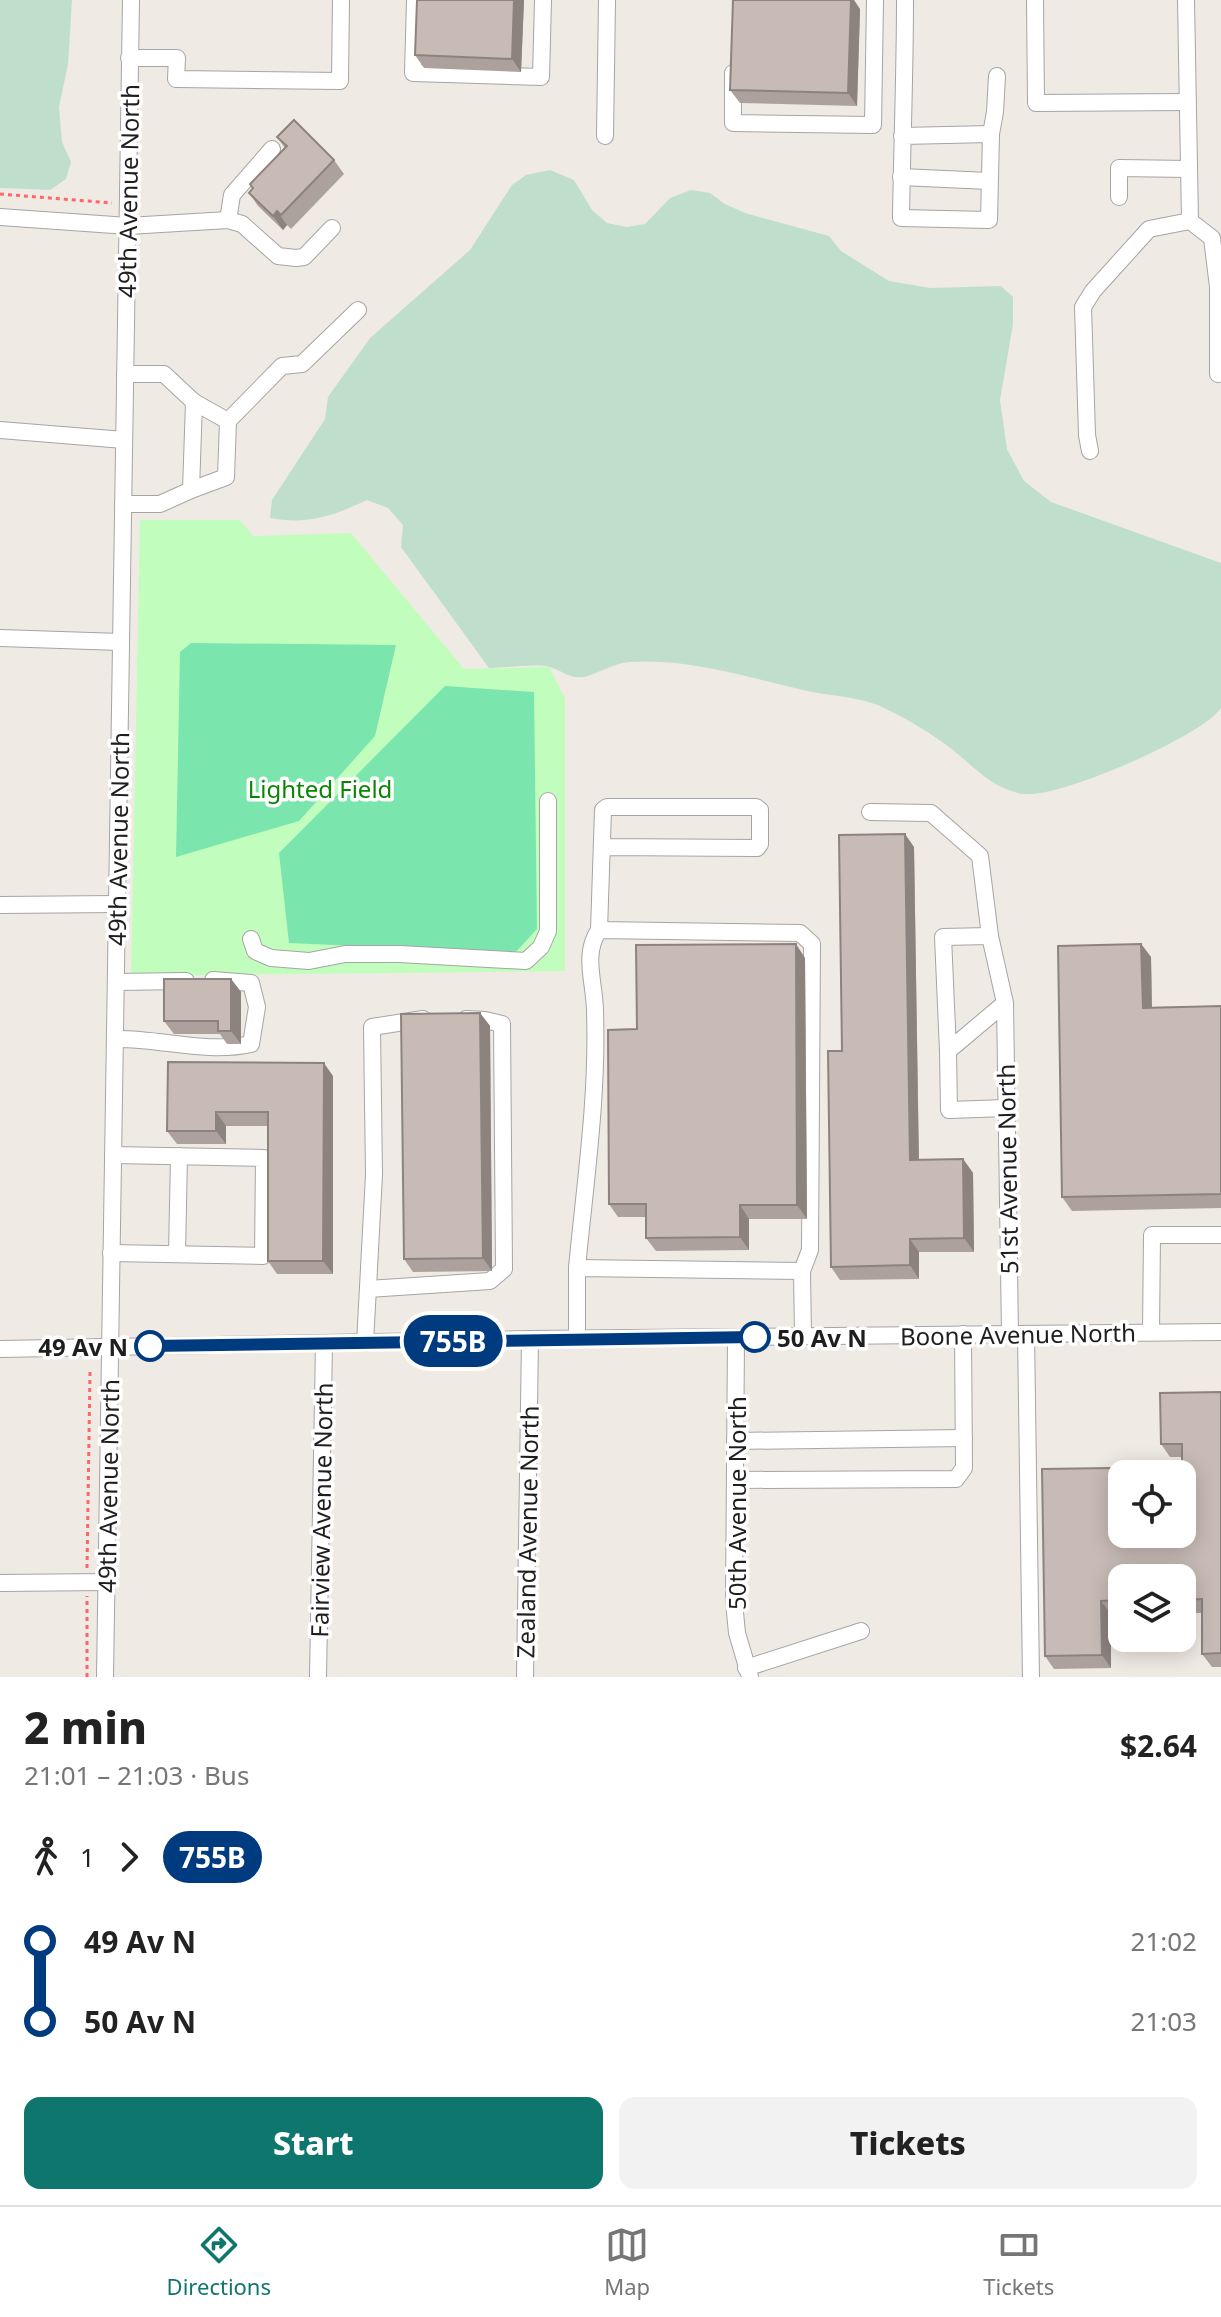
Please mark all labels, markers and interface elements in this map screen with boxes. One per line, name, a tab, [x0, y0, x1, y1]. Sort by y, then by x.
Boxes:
street label: 49th Avenue North	[110, 84, 146, 298]
street label: 49th Avenue North	[100, 732, 136, 946]
park label: Lighted Field	[248, 772, 392, 805]
street label: 51st Avenue North	[989, 1063, 1025, 1275]
line badge: 755B	[397, 1315, 509, 1367]
street label: Boone Avenue North	[900, 1315, 1136, 1353]
place label: 50 Av N	[777, 1321, 867, 1354]
text: 755B	[420, 1322, 486, 1360]
marker: 50 Av N	[740, 1322, 770, 1352]
place label: 49 Av N	[38, 1330, 128, 1363]
marker: 49 Av N	[135, 1331, 165, 1361]
street label: 49th Avenue North	[90, 1379, 126, 1593]
street label: Fairview Avenue North	[302, 1382, 340, 1638]
street label: 50th Avenue North	[720, 1396, 753, 1610]
street label: Zealand Avenue North	[508, 1405, 546, 1659]
map controls	[1108, 1460, 1196, 1652]
button: locate	[1108, 1460, 1196, 1548]
button: layers	[1108, 1564, 1196, 1652]
text: 2 min	[24, 1697, 147, 1757]
text: $2.64	[1120, 1725, 1197, 1766]
text: 21:01 – 21:03 · Bus	[24, 1757, 249, 1793]
icon: walk	[24, 1835, 68, 1879]
icon: forward	[107, 1835, 151, 1879]
text: 755B	[179, 1838, 246, 1876]
text: 1	[80, 1839, 95, 1875]
text: 49 Av N	[84, 1921, 196, 1962]
text: 21:02	[1131, 1923, 1197, 1959]
text: 50 Av N	[84, 2001, 196, 2042]
text: 21:03	[1131, 2003, 1197, 2039]
button: Start	[24, 2097, 603, 2189]
button: Tickets	[619, 2097, 1197, 2189]
tab: Directions	[167, 2223, 271, 2301]
tab: Map	[604, 2223, 650, 2301]
tab: Tickets	[983, 2223, 1054, 2301]

